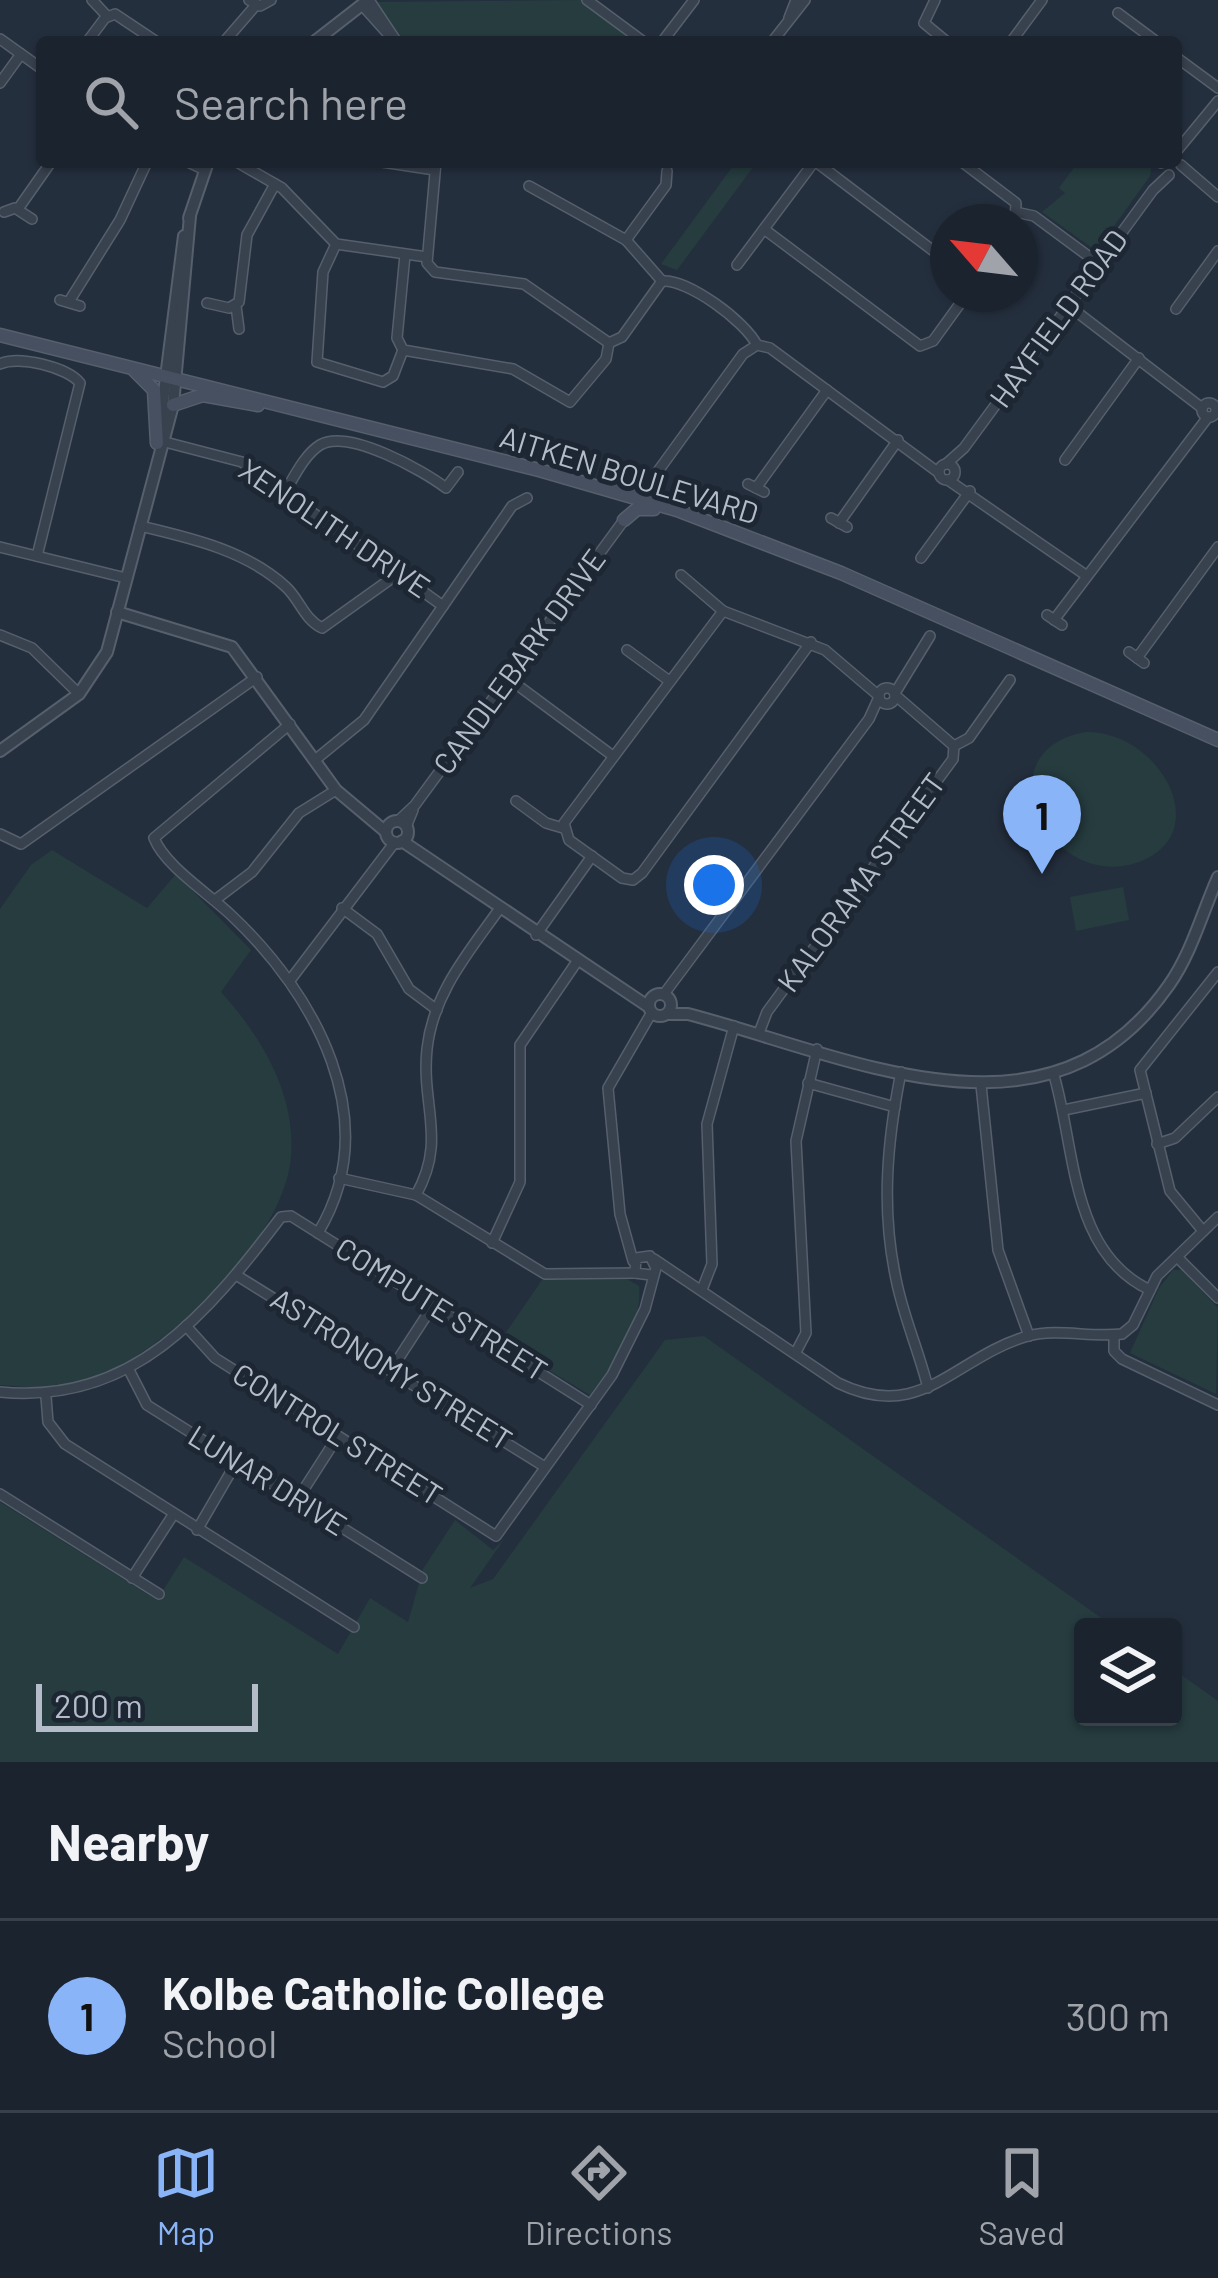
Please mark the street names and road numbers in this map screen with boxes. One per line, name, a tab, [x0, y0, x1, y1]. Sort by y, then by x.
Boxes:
street label: HAYFIELD ROAD	[981, 222, 1134, 414]
street label: AITKEN BOULEVARD	[496, 418, 763, 531]
street label: XENOLITH DRIVE	[233, 450, 437, 604]
street label: CANDLEBARK DRIVE	[425, 541, 612, 780]
street label: KALORAMA STREET	[769, 765, 952, 998]
street label: COMPUTE STREET	[330, 1229, 554, 1388]
street label: ASTRONOMY STREET	[265, 1280, 519, 1457]
street label: CONTROL STREET	[227, 1354, 449, 1512]
street label: LUNAR DRIVE	[182, 1417, 354, 1542]

